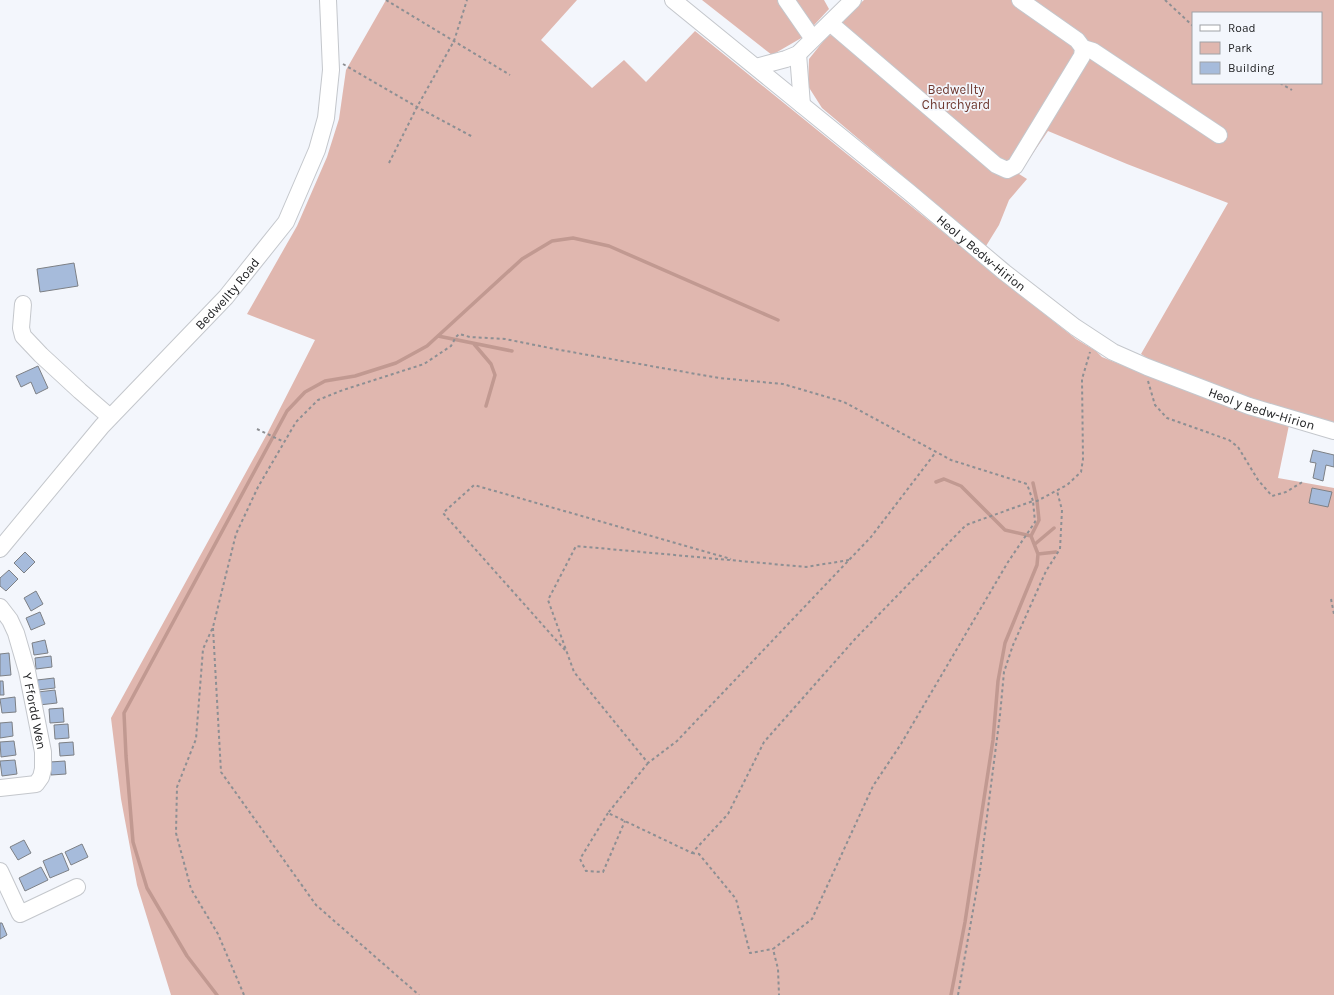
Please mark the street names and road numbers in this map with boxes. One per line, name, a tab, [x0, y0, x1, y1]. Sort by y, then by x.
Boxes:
street label: Heol y Bedw-Hirion	[934, 212, 1029, 294]
street label: Bedwellty Road	[192, 255, 262, 333]
street label: Heol y Bedw-Hirion	[1206, 384, 1317, 433]
street label: Y Ffordd Wen	[20, 672, 49, 751]

